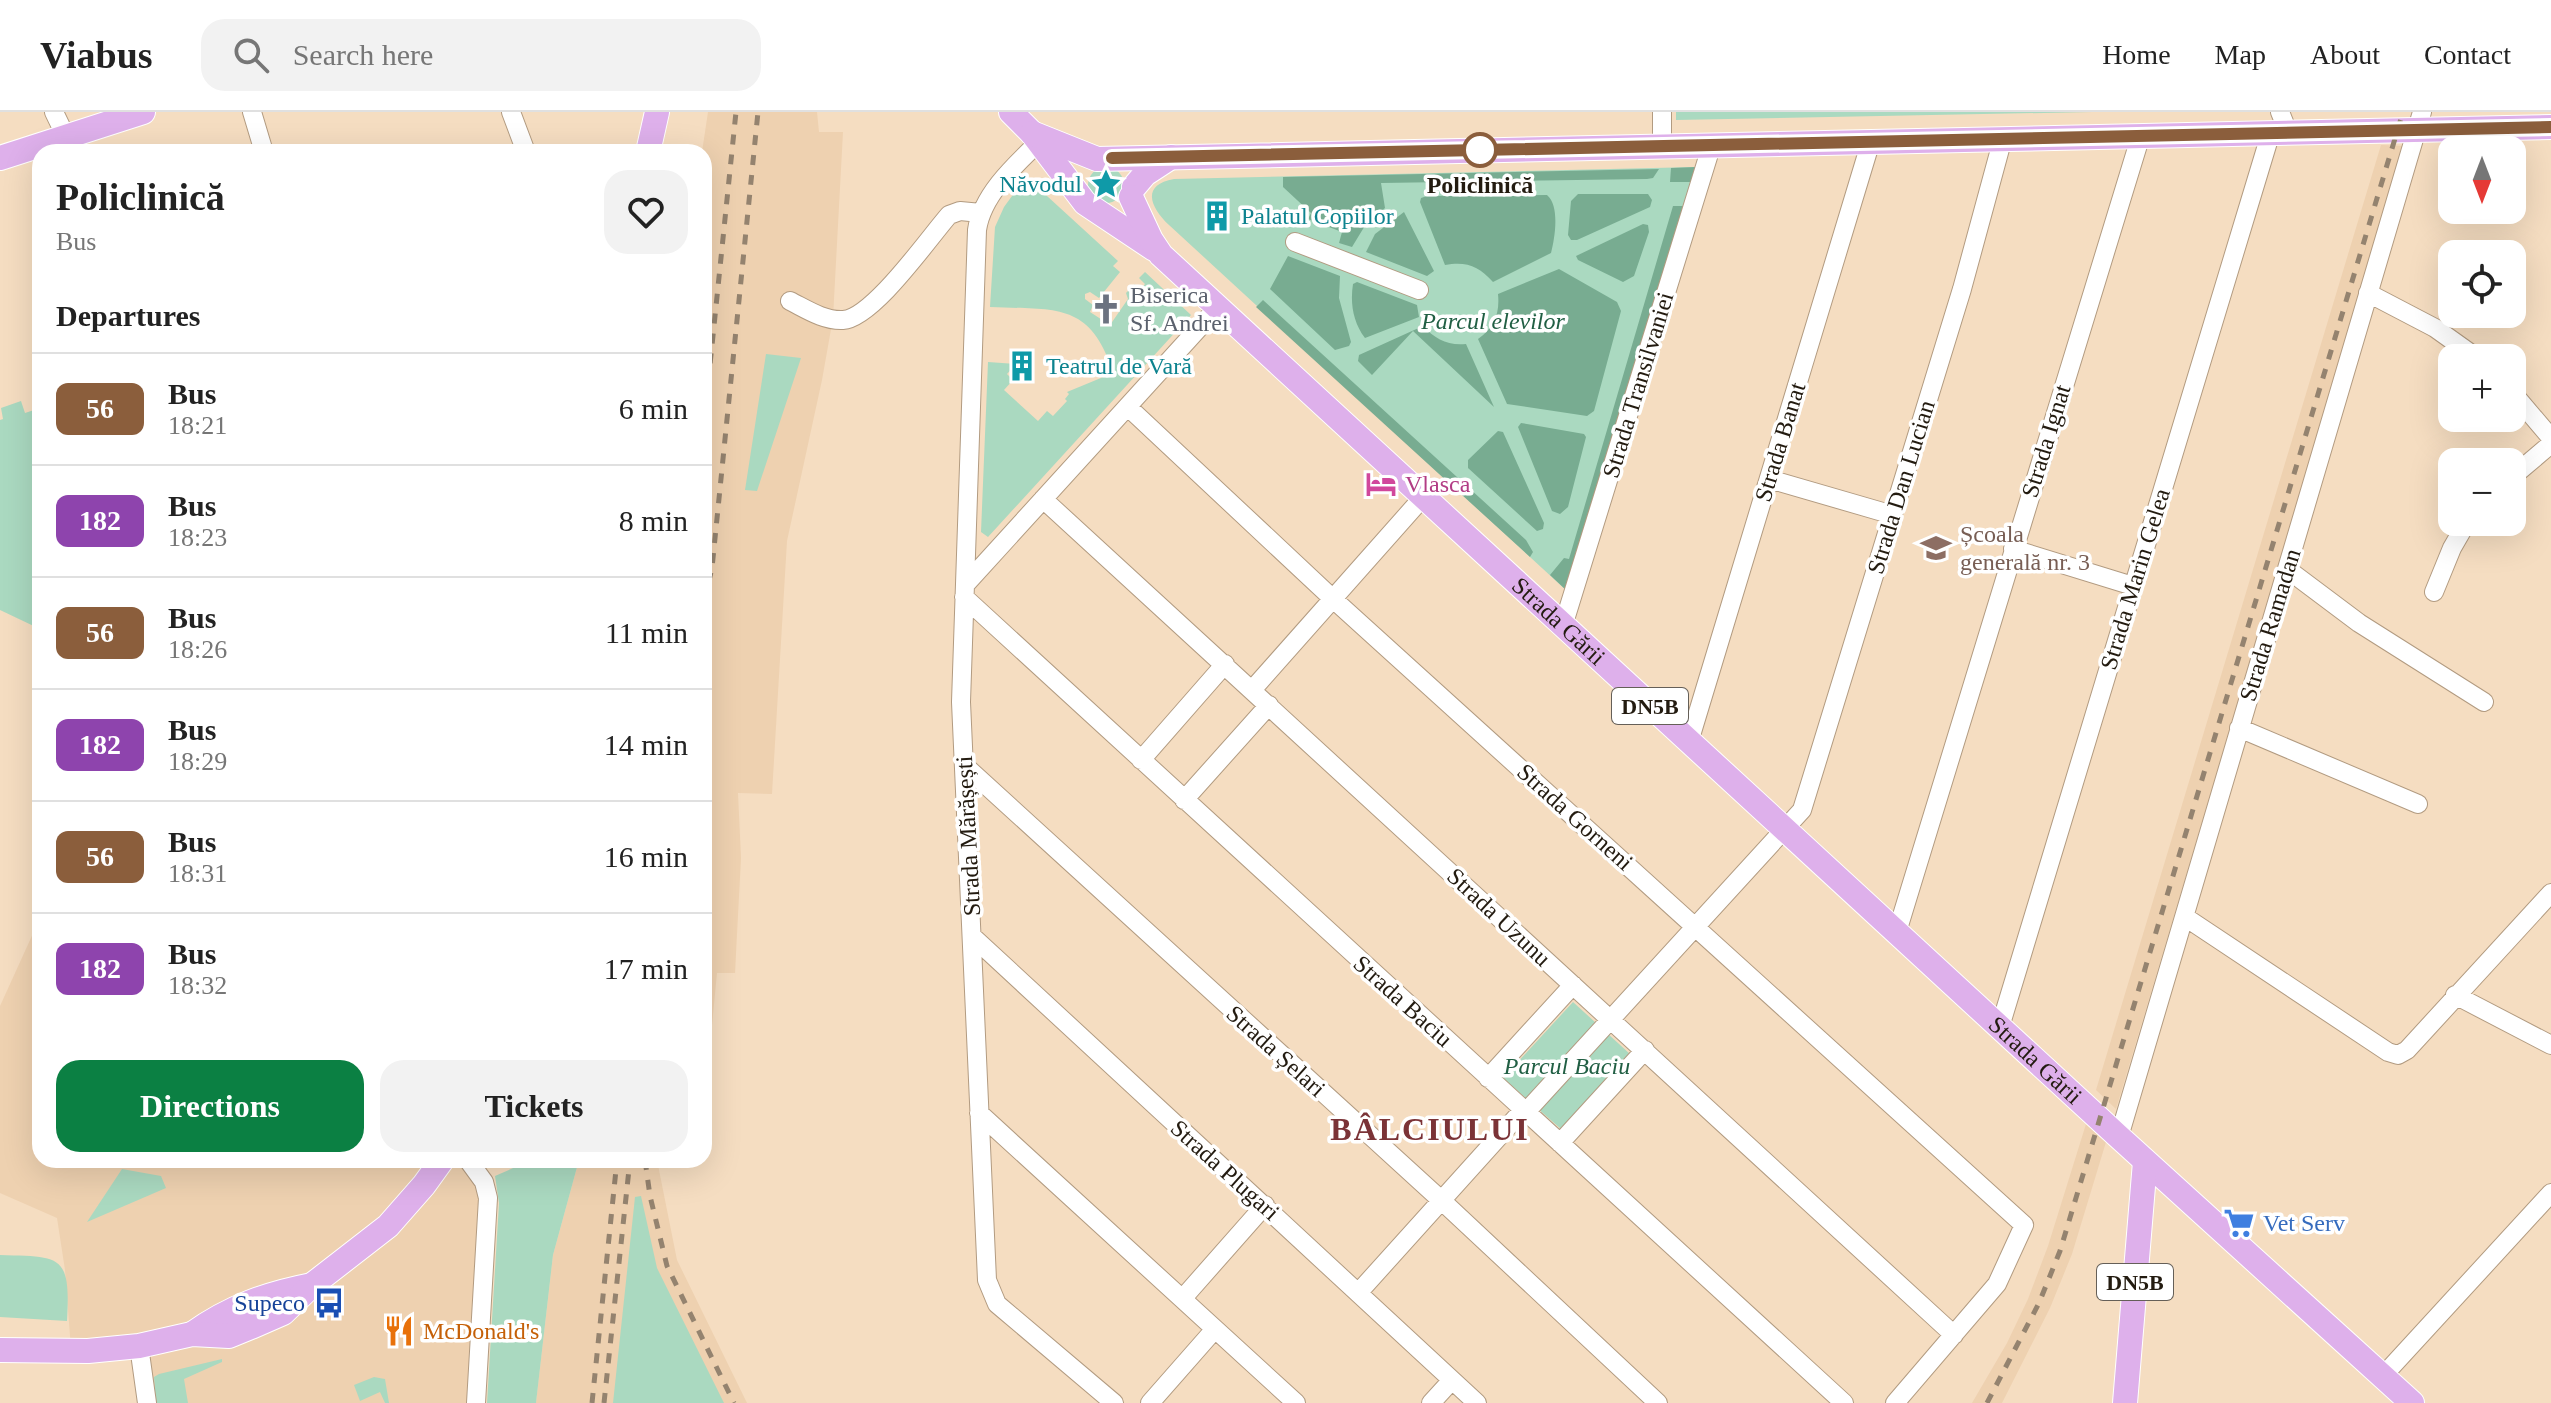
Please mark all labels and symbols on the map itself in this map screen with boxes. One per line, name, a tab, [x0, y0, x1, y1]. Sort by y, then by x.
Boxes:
marker: Policlinică	[1463, 133, 1497, 167]
north arrow	[2438, 136, 2526, 224]
place icon: Năvodul	[1089, 167, 1123, 201]
place label: Năvodul	[999, 171, 1082, 197]
place label: Policlinică	[1427, 172, 1533, 198]
building icon: Palatul Copiilor	[1200, 199, 1234, 233]
place label: Palatul Copiilor	[1241, 203, 1394, 229]
place label: Biserica Sf. Andrei	[1130, 282, 1229, 336]
street label: Strada Transilvaniei	[1597, 289, 1679, 481]
church icon: Biserica Sf. Andrei	[1089, 292, 1123, 326]
park label: Parcul elevilor	[1420, 308, 1566, 334]
building icon: Teatrul de Vară	[1005, 349, 1039, 383]
place label: Teatrul de Vară	[1046, 353, 1192, 379]
street label: Strada Banat	[1750, 379, 1811, 505]
street label: Strada Ignat	[2017, 381, 2076, 501]
street label: Strada Dan Lucian	[1862, 397, 1940, 577]
hotel icon: Vlasca	[1364, 467, 1398, 501]
place label: Vlasca	[1405, 471, 1471, 497]
street label: Strada Marin Gelea	[2095, 485, 2175, 673]
place label: Școala generală nr. 3	[1960, 521, 2090, 575]
school or university icon: Școala generală nr. 3	[1919, 531, 1953, 565]
street label: Strada Ramadan	[2234, 546, 2306, 704]
street label: Strada Gării	[1507, 572, 1611, 670]
road number: DN5B	[1612, 688, 1688, 724]
street label: Strada Mărășești	[951, 755, 985, 917]
street label: Strada Gorneni	[1512, 759, 1638, 876]
street label: Strada Uzunu	[1442, 863, 1556, 971]
street label: Strada Baciu	[1348, 950, 1458, 1052]
street label: Strada Șelari	[1221, 1000, 1331, 1102]
street label: Strada Gării	[1984, 1011, 2087, 1109]
park label: Parcul Baciu	[1503, 1053, 1630, 1079]
district label: BÂLCIULUI	[1330, 1111, 1530, 1147]
street label: Strada Plugari	[1166, 1115, 1285, 1226]
supermarket icon: Vet Serv	[2222, 1206, 2256, 1240]
place label: Vet Serv	[2263, 1210, 2345, 1236]
road number: DN5B	[2097, 1264, 2173, 1300]
bus stop icon: Supeco	[312, 1286, 346, 1320]
place label: Supeco	[234, 1290, 305, 1316]
restaurant icon: McDonald's	[382, 1314, 416, 1348]
place label: McDonald's	[423, 1318, 539, 1344]

